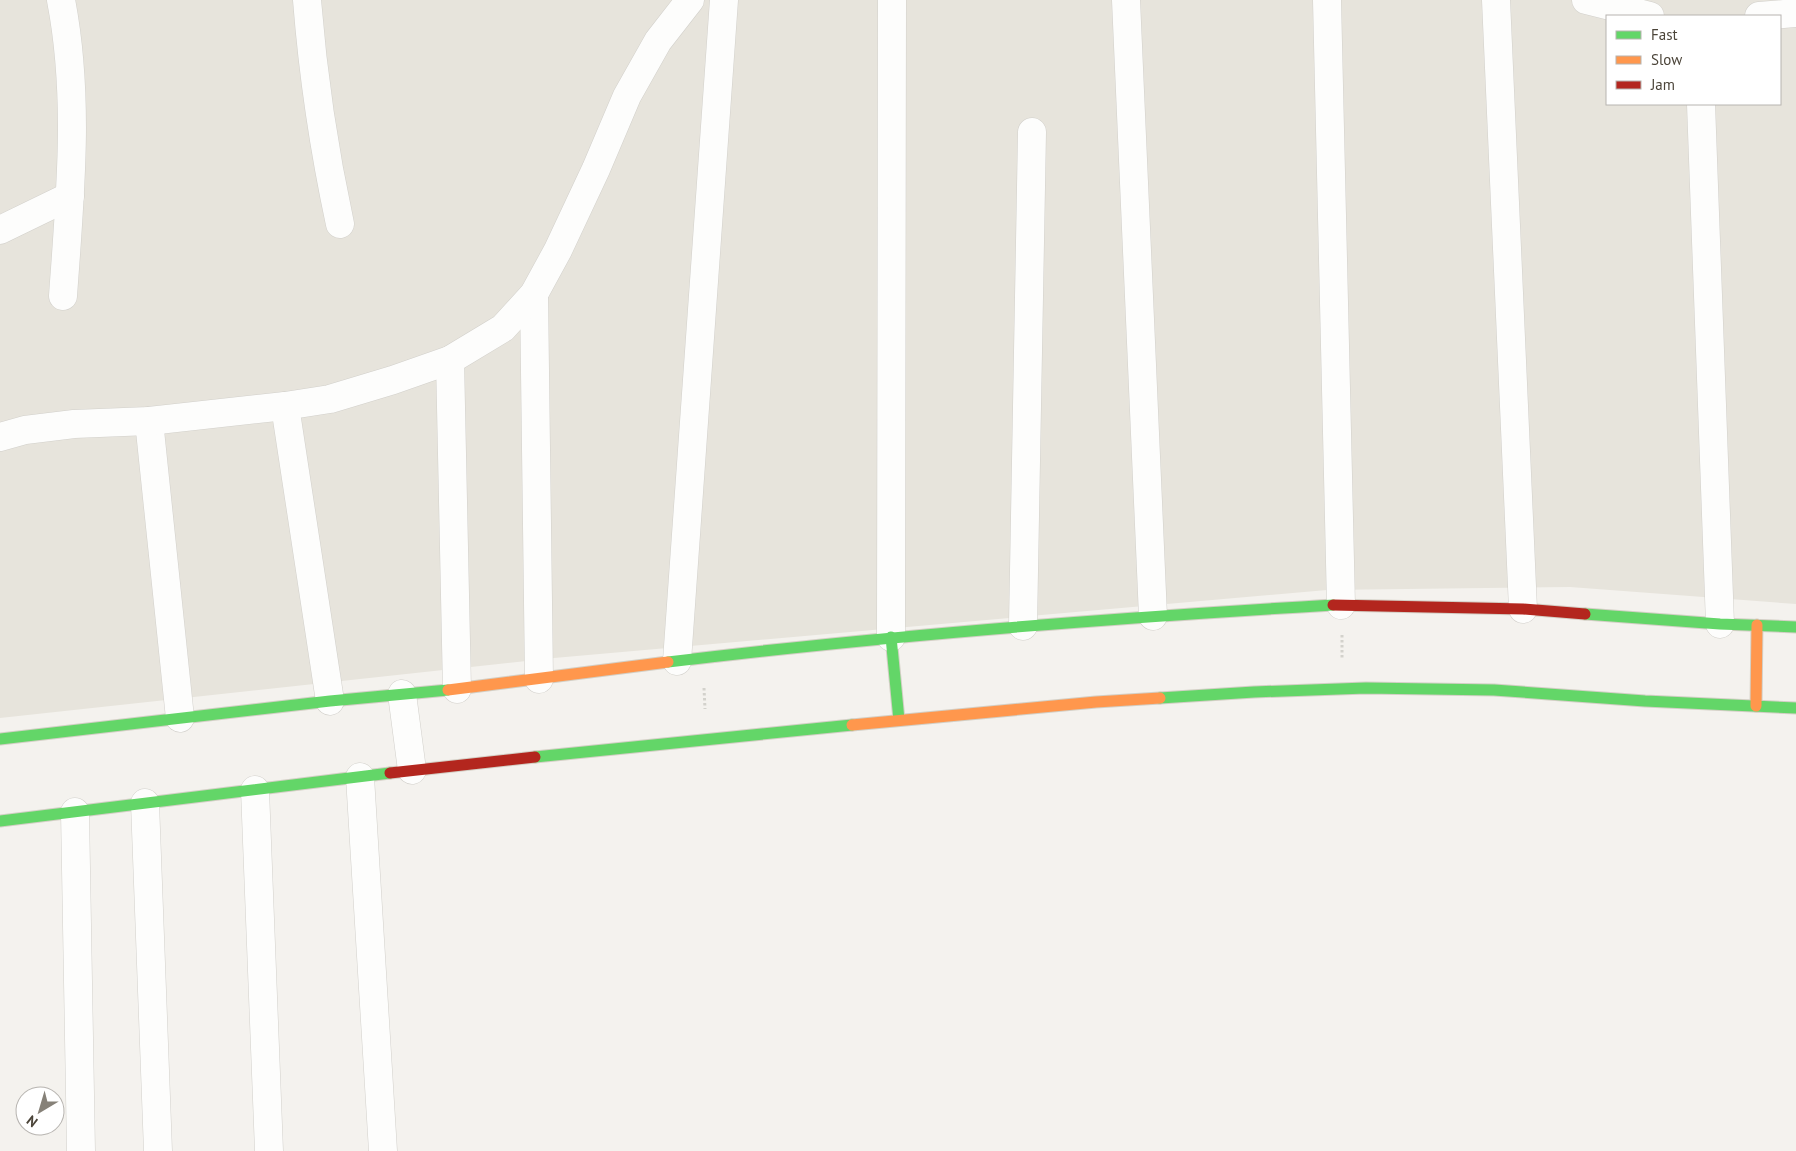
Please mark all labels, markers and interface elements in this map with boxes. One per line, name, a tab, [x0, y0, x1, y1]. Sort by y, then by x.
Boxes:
legend	[1606, 15, 1781, 105]
text: Fast	[1651, 25, 1678, 44]
text: Slow	[1651, 50, 1682, 69]
text: Jam	[1650, 75, 1675, 94]
north arrow	[15, 1086, 65, 1136]
text: N	[23, 1111, 41, 1131]

